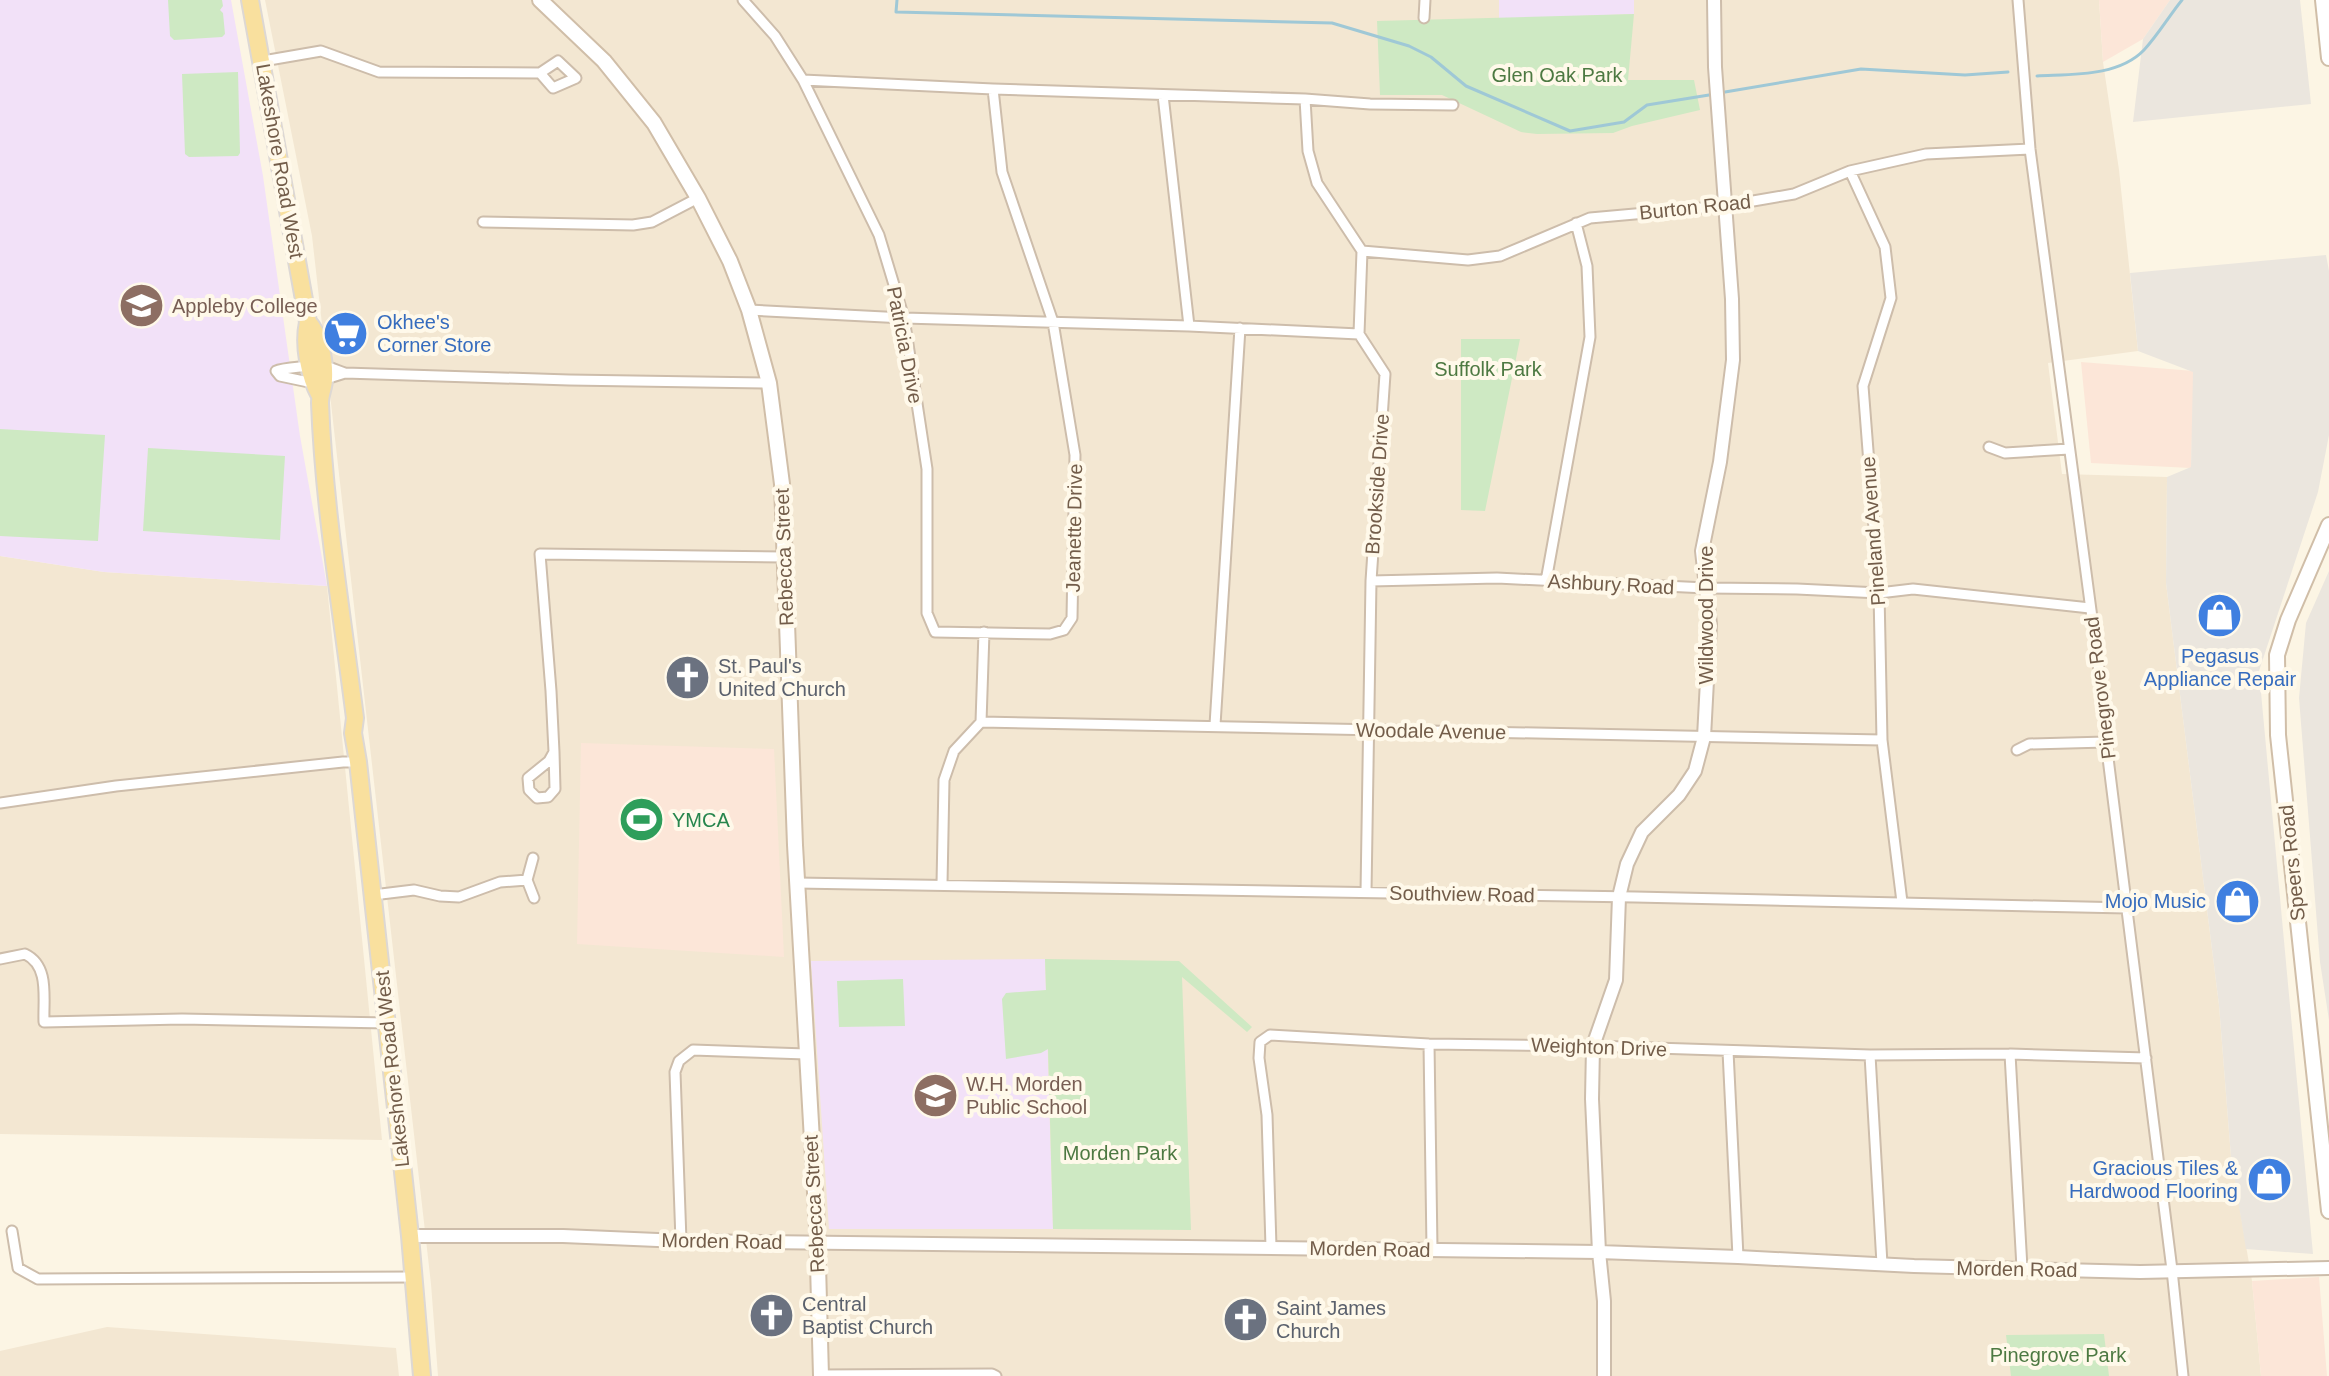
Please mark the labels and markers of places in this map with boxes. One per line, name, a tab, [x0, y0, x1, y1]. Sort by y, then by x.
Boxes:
school or university icon: Appleby College	[117, 282, 165, 330]
place label: Appleby College	[172, 295, 318, 317]
supermarket icon: Okhee's Corner Store	[322, 310, 370, 358]
place label: Okhee's Corner Store	[377, 311, 492, 356]
shop icon: Pegasus Appliance Repair	[2196, 592, 2244, 640]
place label: Pegasus Appliance Repair	[2144, 645, 2296, 690]
church icon: St. Paul's United Church	[663, 654, 711, 702]
place label: St. Paul's United Church	[718, 655, 846, 700]
sports icon: YMCA	[617, 796, 665, 844]
place label: YMCA	[672, 809, 730, 831]
shop icon: Mojo Music	[2213, 877, 2261, 925]
place label: Mojo Music	[2105, 890, 2206, 912]
school or university icon: W.H. Morden Public School	[911, 1071, 959, 1119]
place label: W.H. Morden Public School	[966, 1073, 1087, 1118]
shop icon: Gracious Tiles & Hardwood Flooring	[2245, 1155, 2293, 1203]
place label: Gracious Tiles & Hardwood Flooring	[2069, 1157, 2239, 1202]
church icon: Central Baptist Church	[747, 1292, 795, 1340]
place label: Central Baptist Church	[802, 1293, 933, 1338]
church icon: Saint James Church	[1221, 1295, 1269, 1343]
place label: Saint James Church	[1276, 1297, 1386, 1342]

